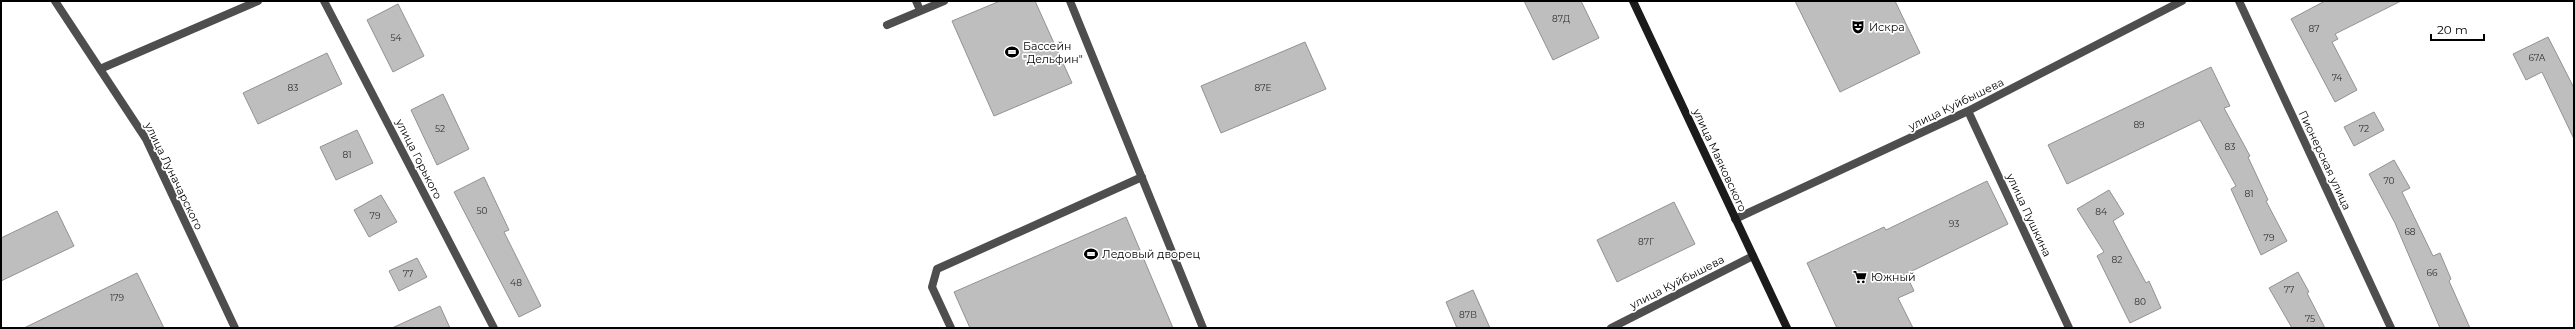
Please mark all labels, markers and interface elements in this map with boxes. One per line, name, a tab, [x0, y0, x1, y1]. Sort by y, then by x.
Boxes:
house number: 87Д	[1552, 13, 1570, 24]
scale bar	[2431, 16, 2484, 42]
theatre icon: Искра	[1850, 19, 1866, 35]
place label: Искра	[1869, 20, 1905, 34]
text: 20 m	[2437, 22, 2468, 37]
house number: 87	[2308, 23, 2320, 34]
house number: 54	[390, 32, 402, 43]
place label: Бассейн "Дельфин"	[1023, 39, 1083, 66]
sports icon: Бассейн "Дельфин"	[1004, 44, 1020, 60]
house number: 67А	[2529, 52, 2546, 63]
house number: 74	[2332, 72, 2342, 83]
street label: улица Куйбышева	[1905, 75, 2006, 134]
house number: 83	[288, 82, 298, 93]
house number: 87Е	[1255, 82, 1272, 93]
street label: улица Маяковского	[1690, 105, 1750, 214]
street label: Пионерская улица	[2296, 108, 2354, 212]
street label: улица Горького	[392, 116, 445, 201]
street label: улица Луначарского	[141, 119, 206, 232]
house number: 89	[2133, 119, 2145, 130]
house number: 52	[435, 123, 445, 134]
house number: 72	[2359, 123, 2369, 134]
house number: 83	[2225, 141, 2235, 152]
house number: 81	[343, 149, 352, 160]
street label: улица Пушкина	[2003, 170, 2054, 259]
house number: 70	[2383, 175, 2395, 186]
house number: 81	[2245, 188, 2254, 199]
house number: 50	[476, 205, 488, 216]
house number: 84	[2095, 206, 2107, 217]
house number: 79	[370, 210, 381, 221]
house number: 93	[1949, 218, 1959, 229]
house number: 68	[2404, 226, 2416, 237]
house number: 79	[2264, 232, 2275, 243]
house number: 87Г	[1638, 236, 1655, 247]
sports icon: Ледовый дворец	[1083, 246, 1099, 262]
place label: Ледовый дворец	[1102, 247, 1200, 261]
street label: улица Куйбышева	[1626, 252, 1727, 312]
house number: 82	[2112, 254, 2122, 265]
house number: 66	[2427, 267, 2438, 278]
house number: 77	[403, 268, 413, 279]
supermarket icon: Южный	[1852, 269, 1868, 285]
place label: Южный	[1871, 270, 1916, 284]
house number: 48	[510, 277, 522, 288]
house number: 77	[2284, 284, 2294, 295]
house number: 179	[110, 292, 125, 303]
house number: 80	[2134, 296, 2146, 307]
house number: 87В	[1459, 309, 1477, 320]
house number: 75	[2305, 313, 2315, 324]

